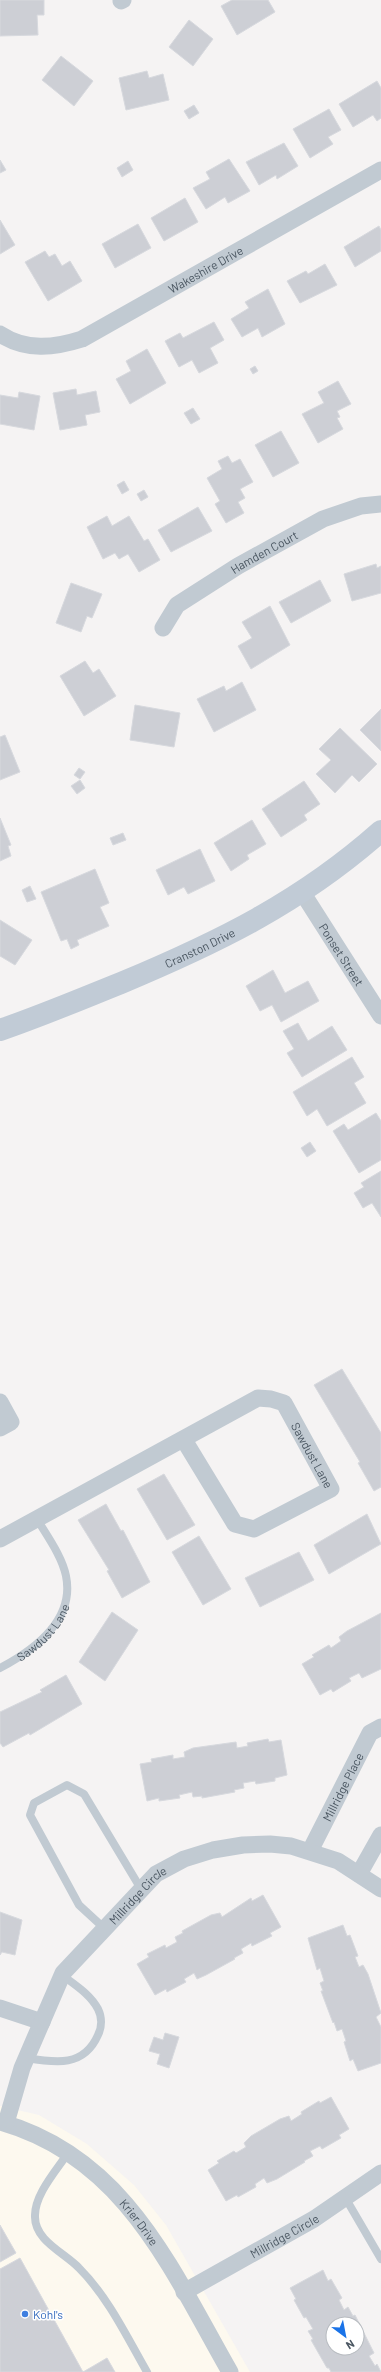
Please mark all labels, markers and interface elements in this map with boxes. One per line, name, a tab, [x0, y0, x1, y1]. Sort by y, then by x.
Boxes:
street label: Wakeshire Drive	[166, 243, 245, 296]
street label: Hamden Court	[228, 527, 300, 576]
street label: Ponset Street	[317, 920, 367, 988]
street label: Cranston Drive	[162, 925, 237, 970]
street label: Sawdust Lane	[289, 1420, 336, 1490]
street label: Sawdust Lane	[14, 1602, 72, 1664]
street label: Millridge Place	[319, 1750, 366, 1823]
street label: Millridge Circle	[106, 1863, 169, 1927]
street label: Krier Drive	[117, 2196, 162, 2248]
street label: Millridge Circle	[247, 2211, 321, 2261]
place label: Kohl's	[33, 2307, 63, 2321]
marker: Kohl's	[20, 2309, 30, 2319]
north arrow	[325, 2316, 365, 2356]
text: N	[344, 2337, 357, 2352]

